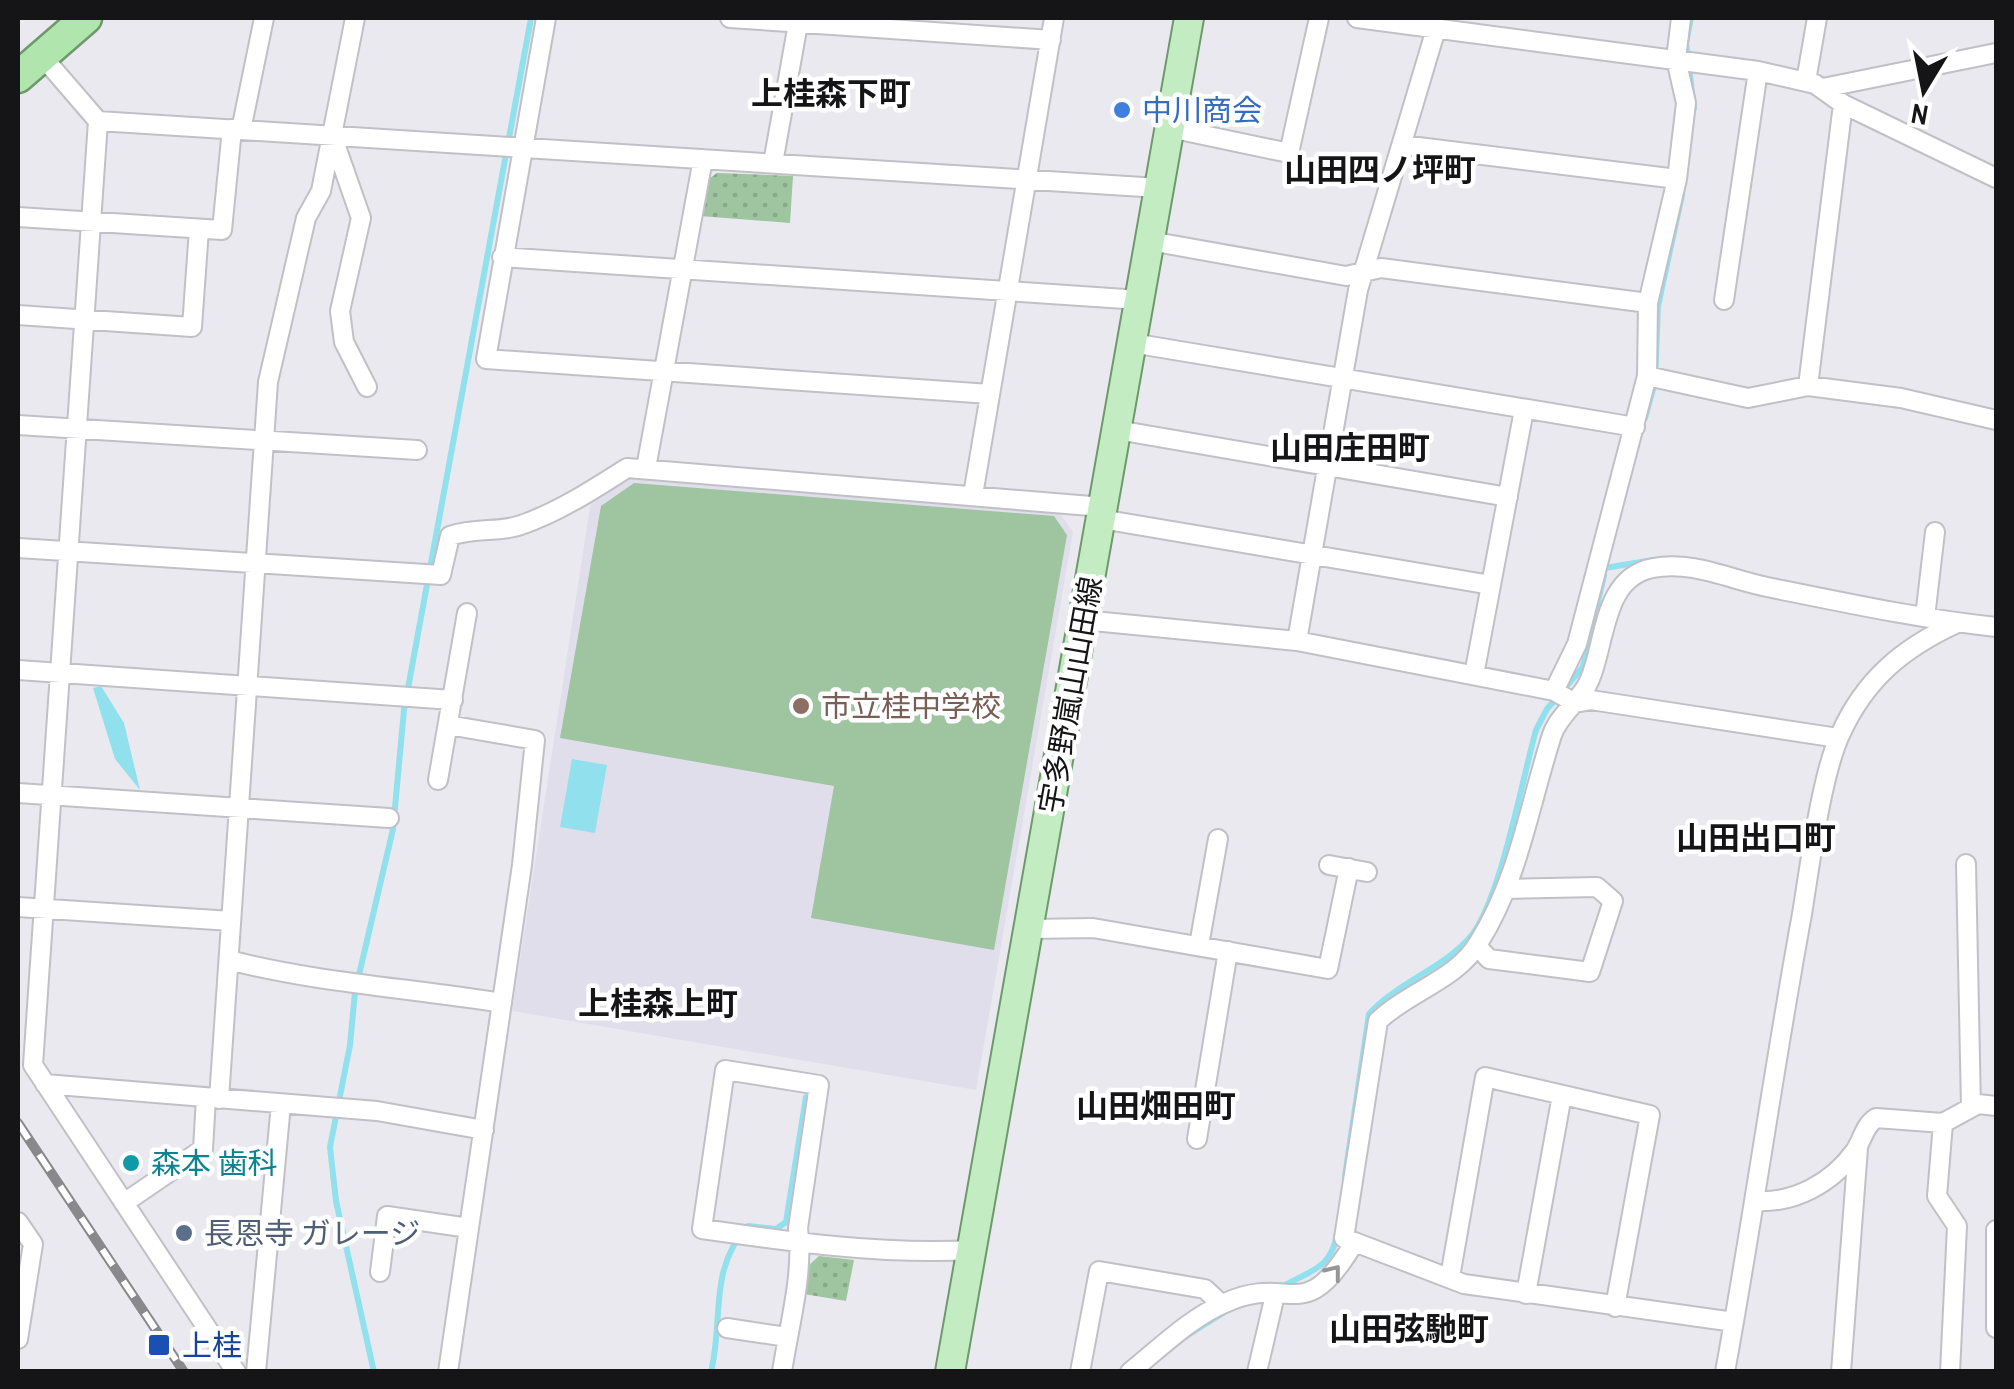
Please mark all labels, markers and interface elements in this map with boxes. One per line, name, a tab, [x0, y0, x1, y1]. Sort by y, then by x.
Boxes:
north arrow	[1874, 40, 1974, 140]
district label: 上桂森下町	[751, 72, 911, 115]
place label: 中川商会	[1142, 90, 1262, 130]
text: N	[1908, 94, 1931, 135]
marker: 中川商会	[1111, 99, 1133, 121]
district label: 山田四ノ坪町	[1284, 148, 1476, 191]
district label: 山田庄田町	[1270, 426, 1430, 469]
street label: 宇多野嵐山山田線	[1029, 573, 1111, 817]
place label: 市立桂中学校	[821, 686, 1001, 726]
marker: 市立桂中学校	[790, 695, 812, 717]
district label: 山田出口町	[1676, 816, 1836, 859]
district label: 上桂森上町	[578, 982, 738, 1025]
district label: 山田畑田町	[1076, 1084, 1236, 1127]
place label: 森本 歯科	[151, 1143, 278, 1183]
marker: 森本 歯科	[120, 1152, 142, 1174]
place label: 長恩寺 ガレージ	[204, 1213, 420, 1253]
marker: 長恩寺 ガレージ	[173, 1222, 195, 1244]
one-way arrow	[1323, 1265, 1340, 1283]
district label: 山田弦馳町	[1329, 1307, 1489, 1350]
place label: 上桂	[182, 1325, 242, 1365]
marker: 上桂	[146, 1332, 172, 1358]

